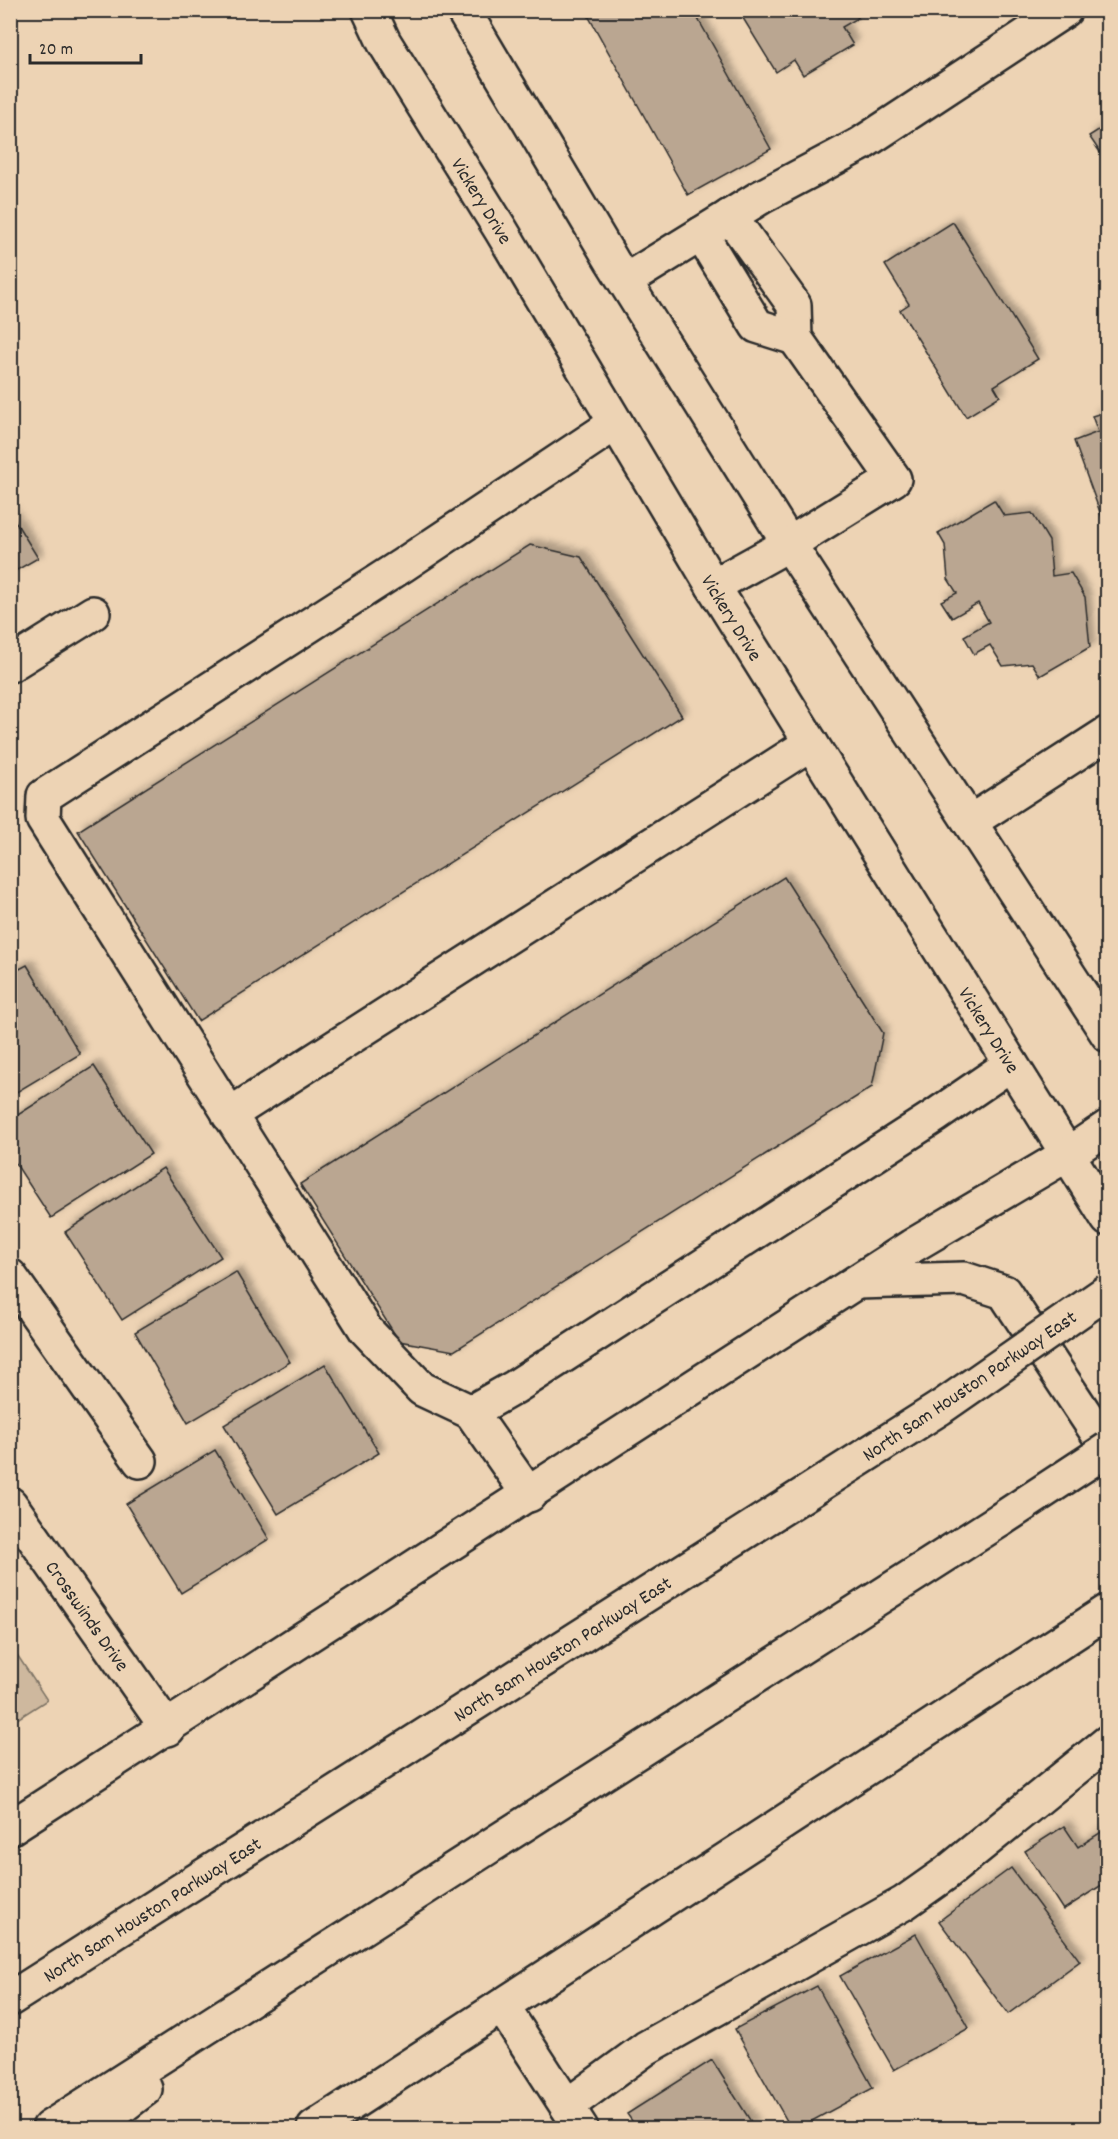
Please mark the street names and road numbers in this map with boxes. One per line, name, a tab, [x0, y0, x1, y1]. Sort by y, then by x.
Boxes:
street label: Vickery Drive	[443, 153, 518, 251]
street label: Vickery Drive	[692, 570, 768, 668]
street label: Vickery Drive	[950, 983, 1025, 1080]
street label: North Sam Houston Parkway East	[858, 1305, 1084, 1470]
street label: Crosswinds Drive	[37, 1556, 135, 1678]
street label: North Sam Houston Parkway East	[449, 1571, 678, 1731]
street label: North Sam Houston Parkway East	[39, 1832, 268, 1991]

